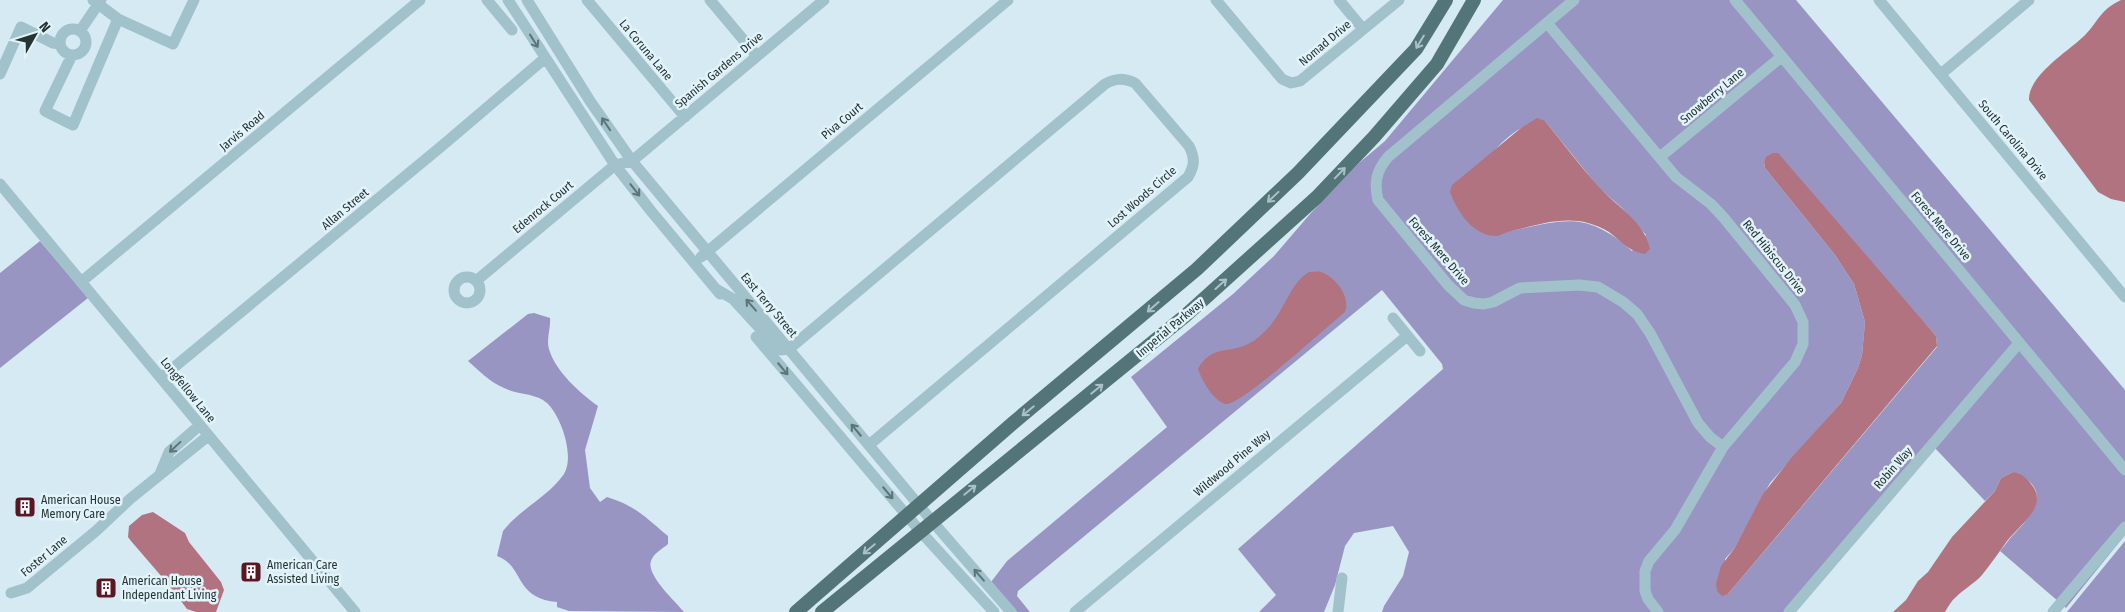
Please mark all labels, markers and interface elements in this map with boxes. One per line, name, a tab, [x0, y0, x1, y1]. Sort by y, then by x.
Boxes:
north arrow	[10, 10, 60, 60]
street label: La Coruna Lane	[617, 17, 675, 83]
street label: Nomad Drive	[1296, 17, 1354, 69]
text: N	[35, 19, 54, 36]
street label: Spanish Gardens Drive	[672, 29, 766, 111]
one-way arrow	[529, 34, 539, 48]
one-way arrow	[1415, 34, 1425, 48]
street label: Snowberry Lane	[1677, 65, 1747, 127]
street label: South Carolina Drive	[1975, 97, 2051, 183]
street label: Piva Court	[818, 100, 866, 142]
street label: Jarvis Road	[217, 108, 267, 154]
one-way arrow	[601, 117, 611, 131]
street label: Lost Woods Circle	[1105, 163, 1179, 231]
one-way arrow	[1334, 167, 1346, 179]
street label: Edenrock Court	[510, 178, 576, 236]
one-way arrow	[629, 183, 640, 196]
street label: Allan Street	[319, 185, 371, 233]
street label: Forest Mere Drive	[1908, 189, 1974, 263]
one-way arrow	[1266, 191, 1279, 203]
street label: Forest Mere Drive	[1406, 214, 1472, 288]
street label: Red Hibiscus Drive	[1740, 217, 1808, 297]
street label: East Terry Street	[738, 270, 800, 340]
one-way arrow	[1214, 278, 1227, 290]
street label: Imperial Parkway	[1133, 295, 1207, 360]
one-way arrow	[745, 299, 757, 312]
one-way arrow	[1146, 301, 1159, 313]
street label: Longfellow Lane	[158, 355, 218, 425]
one-way arrow	[778, 362, 789, 375]
one-way arrow	[1090, 383, 1103, 394]
one-way arrow	[1022, 406, 1035, 417]
one-way arrow	[850, 423, 861, 436]
street label: Wildwood Pine Way	[1191, 427, 1274, 499]
one-way arrow	[169, 441, 181, 453]
street label: Robin Way	[1871, 444, 1915, 492]
one-way arrow	[963, 485, 976, 496]
one-way arrow	[882, 486, 893, 499]
place label: American House Memory Care	[41, 493, 121, 521]
building icon: American House Memory Care	[13, 495, 37, 519]
street label: Foster Lane	[18, 532, 70, 579]
one-way arrow	[863, 543, 876, 555]
place label: American Care Assisted Living	[267, 558, 340, 586]
building icon: American Care Assisted Living	[239, 560, 263, 584]
one-way arrow	[973, 569, 985, 582]
place label: American House Independant Living	[122, 574, 217, 602]
building icon: American House Independant Living	[94, 576, 118, 600]

